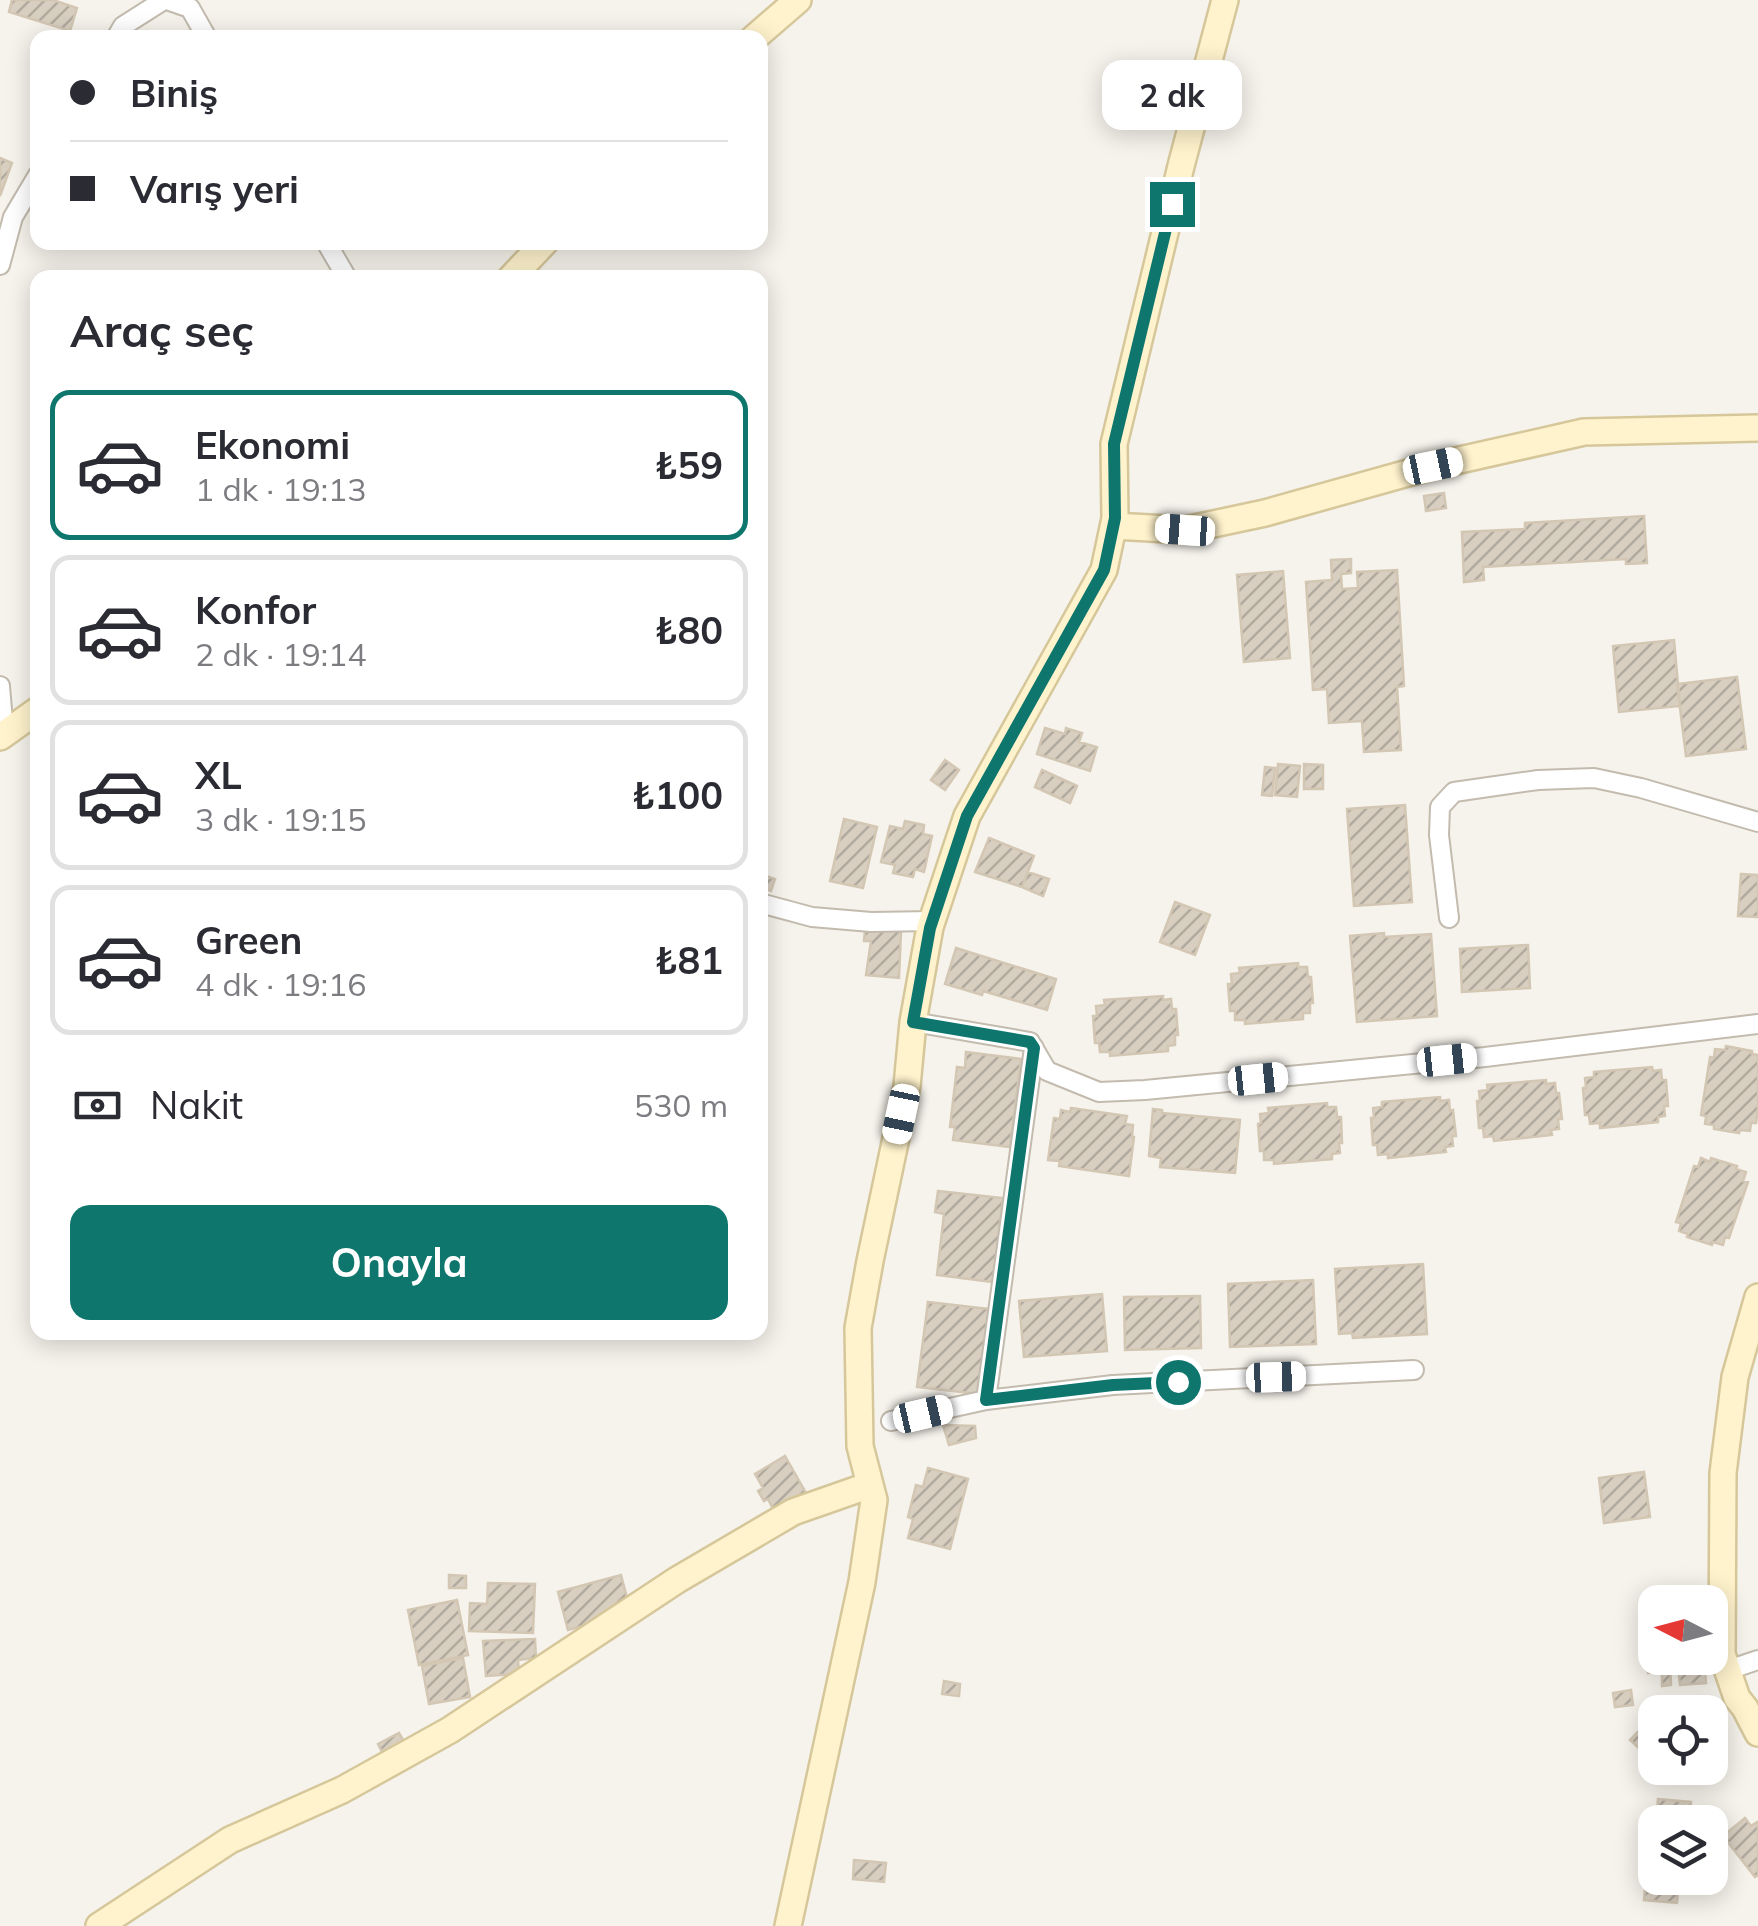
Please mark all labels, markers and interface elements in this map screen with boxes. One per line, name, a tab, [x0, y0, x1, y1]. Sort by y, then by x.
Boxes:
callout: 2 dk	[1102, 59, 1242, 129]
text: Biniş	[130, 69, 218, 117]
text: 2 dk	[1139, 75, 1205, 115]
text: Varış yeri	[130, 165, 299, 213]
route end	[1150, 182, 1195, 227]
text: Araç seç	[70, 302, 254, 358]
icon: car	[75, 420, 165, 510]
text: Ekonomi	[195, 421, 350, 469]
text: ₺59	[655, 441, 723, 489]
car	[1401, 445, 1465, 487]
text: 1 dk · 19:13	[195, 469, 366, 509]
car	[1154, 513, 1216, 547]
icon: car	[75, 585, 165, 675]
text: Konfor	[195, 586, 316, 634]
text: ₺80	[655, 606, 723, 654]
text: 2 dk · 19:14	[195, 634, 366, 674]
icon: car	[75, 750, 165, 840]
text: XL	[195, 751, 242, 799]
text: ₺100	[632, 771, 723, 819]
text: 3 dk · 19:15	[195, 799, 366, 839]
icon: car	[75, 915, 165, 1005]
text: Green	[195, 916, 302, 964]
text: ₺81	[655, 936, 723, 984]
text: 4 dk · 19:16	[195, 964, 366, 1004]
car	[1416, 1042, 1478, 1078]
car	[1227, 1061, 1289, 1097]
icon: cash	[70, 1078, 125, 1133]
text: Nakit	[150, 1081, 243, 1129]
car	[880, 1082, 922, 1146]
text: 530 m	[634, 1085, 728, 1125]
button: Onayla	[70, 1205, 728, 1320]
route start	[1156, 1360, 1201, 1405]
car	[1245, 1361, 1307, 1393]
car	[890, 1393, 956, 1435]
north arrow	[1638, 1585, 1728, 1675]
map controls	[1638, 1585, 1728, 1895]
button: locate	[1638, 1695, 1728, 1785]
button: layers	[1638, 1805, 1728, 1895]

